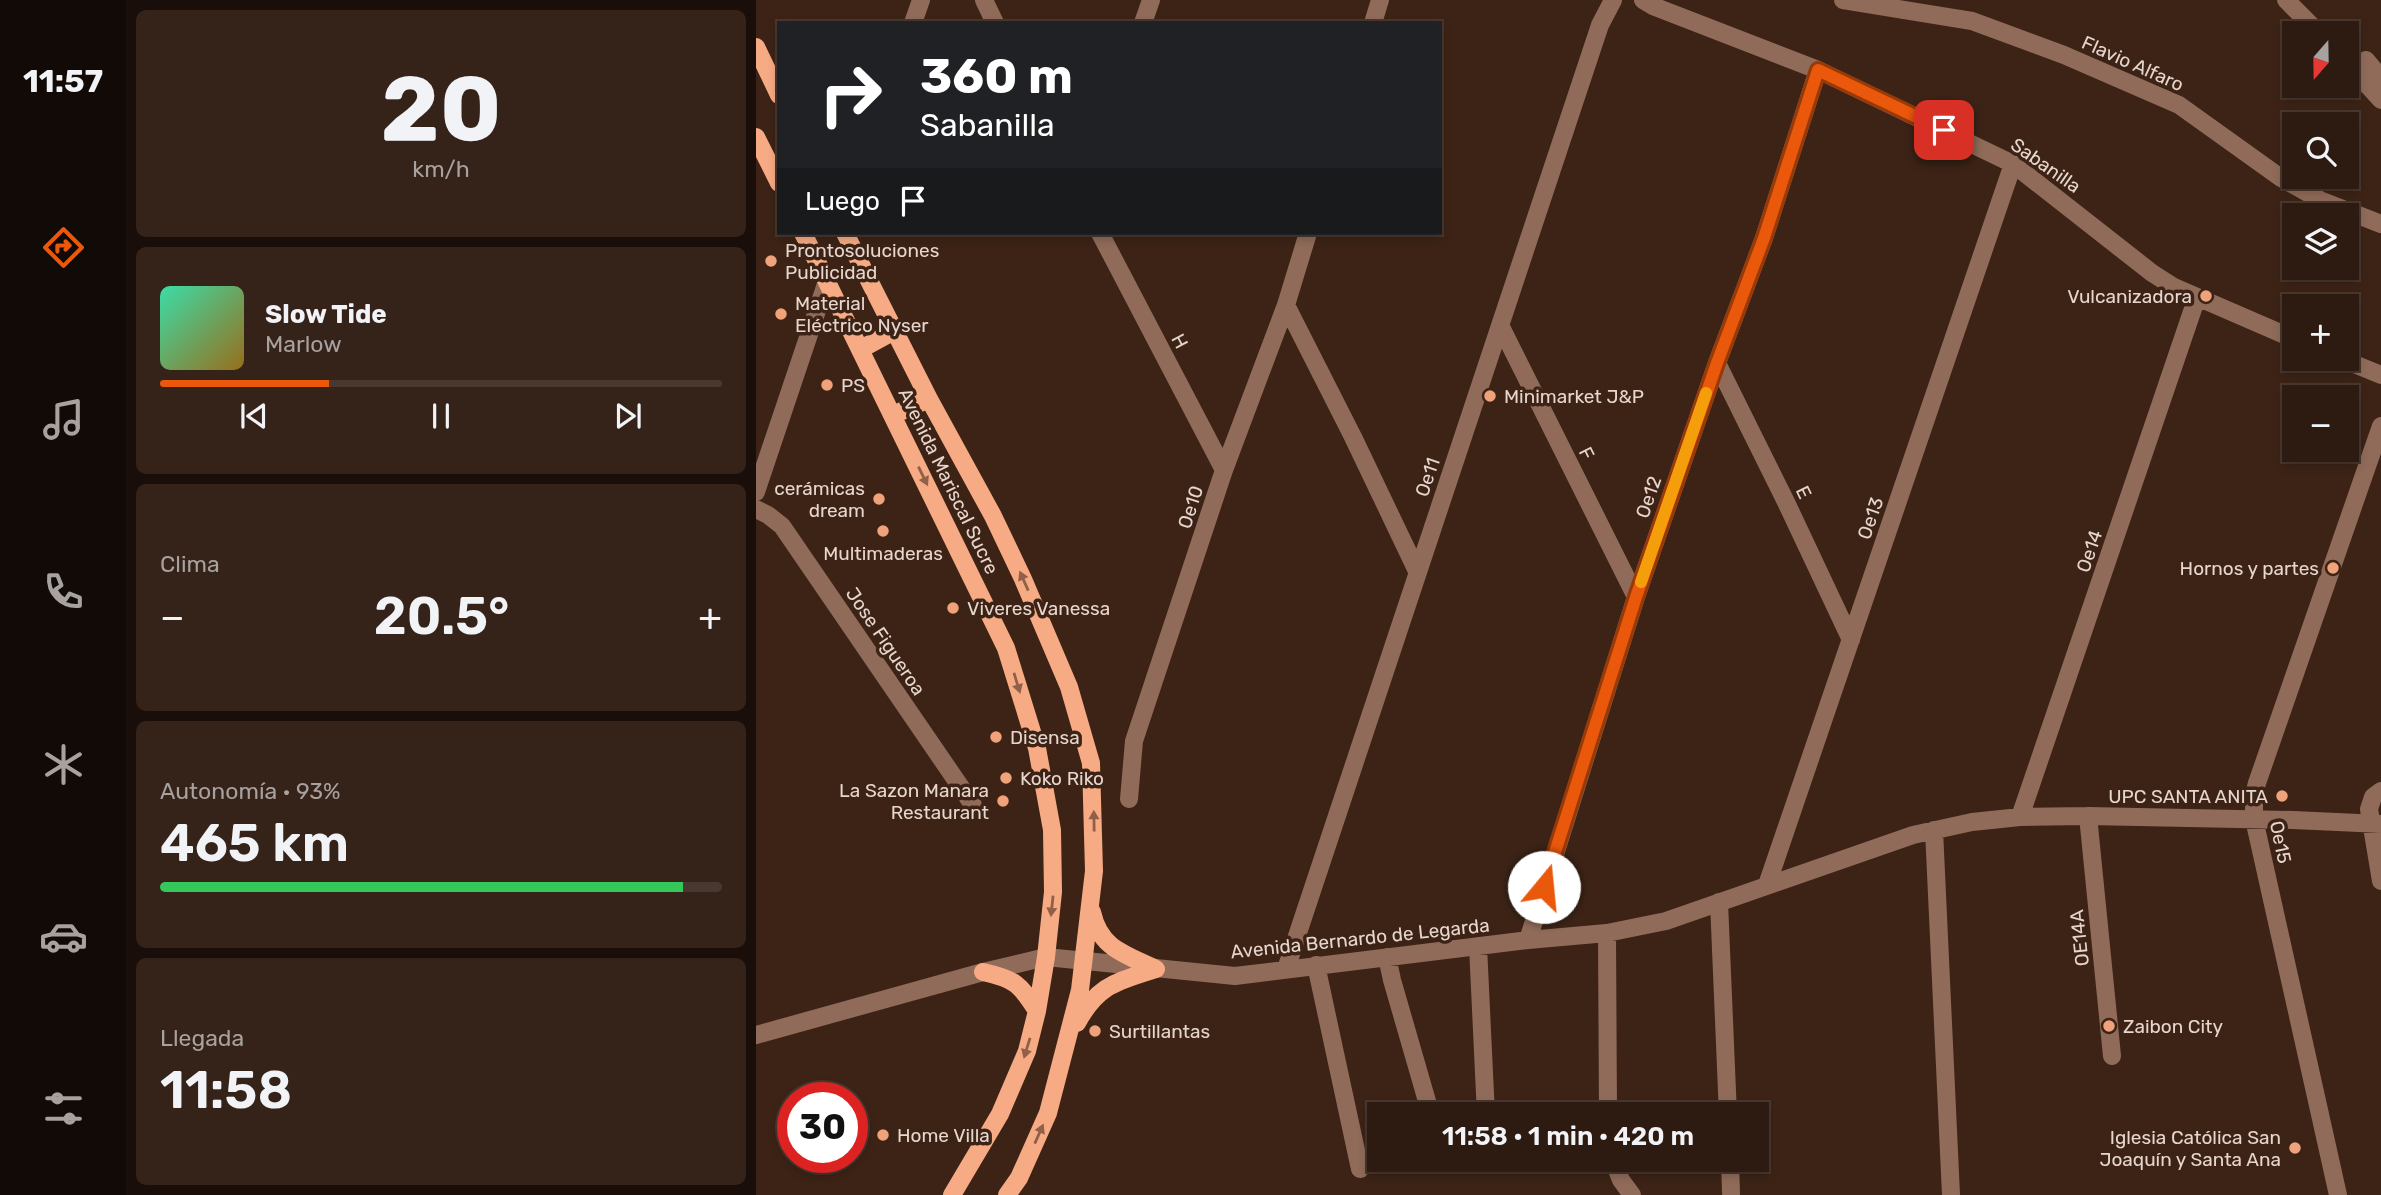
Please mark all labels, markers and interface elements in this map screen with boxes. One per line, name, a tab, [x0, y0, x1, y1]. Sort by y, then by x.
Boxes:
north arrow	[2282, 21, 2359, 98]
map controls	[2282, 21, 2359, 462]
street label: Flavio Alfaro	[2078, 31, 2187, 96]
text: 360 m	[920, 47, 1073, 105]
icon: right	[805, 49, 896, 140]
text: 20	[380, 55, 502, 163]
text: 11:57	[23, 62, 103, 100]
pin	[1914, 100, 1974, 160]
text: Sabanilla	[920, 106, 1055, 144]
icon: arrive	[1925, 111, 1963, 149]
button: search	[2282, 112, 2359, 189]
street label: Sabanilla	[2006, 133, 2085, 198]
text: km/h	[412, 155, 470, 183]
icon: arrive	[894, 182, 932, 220]
text: Luego	[805, 186, 880, 217]
button: layers	[2282, 203, 2359, 280]
icon: directions	[39, 223, 88, 272]
place label: Prontosoluciones Publicidad	[785, 239, 939, 284]
marker: Prontosoluciones Publicidad	[763, 253, 779, 269]
place label: Vulcanizadora	[2067, 285, 2192, 308]
marker: Vulcanizadora	[2198, 288, 2214, 304]
place label: Material Eléctrico Nyser	[795, 292, 929, 337]
button: +	[2282, 294, 2359, 371]
text: Slow Tide	[265, 299, 387, 330]
marker: Material Eléctrico Nyser	[773, 306, 789, 322]
text: Marlow	[265, 330, 342, 358]
street label: H	[1166, 330, 1193, 353]
place label: PS	[841, 374, 865, 397]
marker: PS	[819, 377, 835, 393]
street label: Avenida Mariscal Sucre	[893, 384, 1004, 578]
place label: Minimarket J&P	[1504, 385, 1644, 408]
button: −	[2282, 385, 2359, 462]
marker: Minimarket J&P	[1482, 388, 1498, 404]
icon: music	[39, 395, 88, 444]
icon: previous	[235, 397, 273, 435]
icon: pause	[422, 397, 460, 435]
icon: next	[609, 397, 647, 435]
street label: F	[1574, 443, 1599, 463]
street label: Oe11	[1410, 455, 1445, 500]
one-way arrow	[917, 466, 929, 486]
street label: Oe12	[1631, 473, 1666, 521]
place label: cerámicas dream	[774, 477, 865, 522]
street label: E	[1791, 482, 1816, 502]
street label: Oe10	[1173, 483, 1208, 531]
marker: cerámicas dream	[871, 491, 887, 507]
street label: Oe13	[1853, 494, 1888, 542]
marker: Multimaderas	[875, 523, 891, 539]
street label: Oe14	[2072, 527, 2107, 575]
place label: Multimaderas	[823, 542, 943, 565]
text: Clima	[160, 550, 220, 578]
place label: Hornos y partes	[2180, 557, 2319, 580]
marker: Hornos y partes	[2325, 560, 2341, 576]
icon: phone	[39, 567, 88, 616]
one-way arrow	[1018, 571, 1029, 592]
street label: Jose Figueroa	[841, 583, 930, 700]
text: 20.5°	[374, 585, 509, 647]
text: −	[160, 594, 185, 640]
text: +	[698, 594, 722, 640]
place label: Viveres Vanessa	[967, 597, 1110, 620]
marker: Viveres Vanessa	[945, 600, 961, 616]
one-way arrow	[1013, 673, 1023, 694]
place label: Disensa	[1010, 726, 1080, 749]
marker: Disensa	[988, 729, 1004, 745]
icon: climate	[39, 740, 88, 789]
place label: Koko Riko	[1020, 767, 1104, 790]
marker: Koko Riko	[998, 770, 1014, 786]
text: Autonomía · 93%	[160, 777, 341, 805]
place label: La Sazon Manara Restaurant	[839, 779, 990, 824]
place label: UPC SANTA ANITA	[2108, 785, 2268, 808]
marker: UPC SANTA ANITA	[2274, 788, 2290, 804]
marker: La Sazon Manara Restaurant	[995, 793, 1011, 809]
one-way arrow	[1088, 810, 1099, 832]
text: 465 km	[160, 812, 349, 874]
street label: Oe15	[2265, 819, 2296, 865]
position arrow	[1507, 850, 1581, 924]
one-way arrow	[1046, 895, 1057, 917]
street label: OE14A	[2065, 908, 2094, 967]
icon: car	[39, 912, 88, 961]
street label: Avenida Bernardo de Legarda	[1229, 913, 1491, 964]
place label: Zaibon City	[2123, 1015, 2223, 1038]
marker: Zaibon City	[2101, 1018, 2117, 1034]
place label: Surtillantas	[1109, 1020, 1210, 1043]
marker: Surtillantas	[1087, 1023, 1103, 1039]
text: Llegada	[160, 1024, 244, 1052]
one-way arrow	[1022, 1038, 1032, 1059]
text: 11:58	[160, 1059, 292, 1121]
speed limit sign: 30	[777, 1082, 868, 1173]
icon: filters	[39, 1084, 88, 1133]
text: 11:58 · 1 min · 420 m	[1442, 1121, 1694, 1152]
place label: Home Villa	[897, 1124, 990, 1147]
one-way arrow	[1033, 1124, 1044, 1145]
place label: Iglesia Católica San Joaquín y Santa Ana	[2099, 1126, 2281, 1171]
marker: Home Villa	[875, 1127, 891, 1143]
marker: Iglesia Católica San Joaquín y Santa Ana	[2287, 1140, 2303, 1156]

